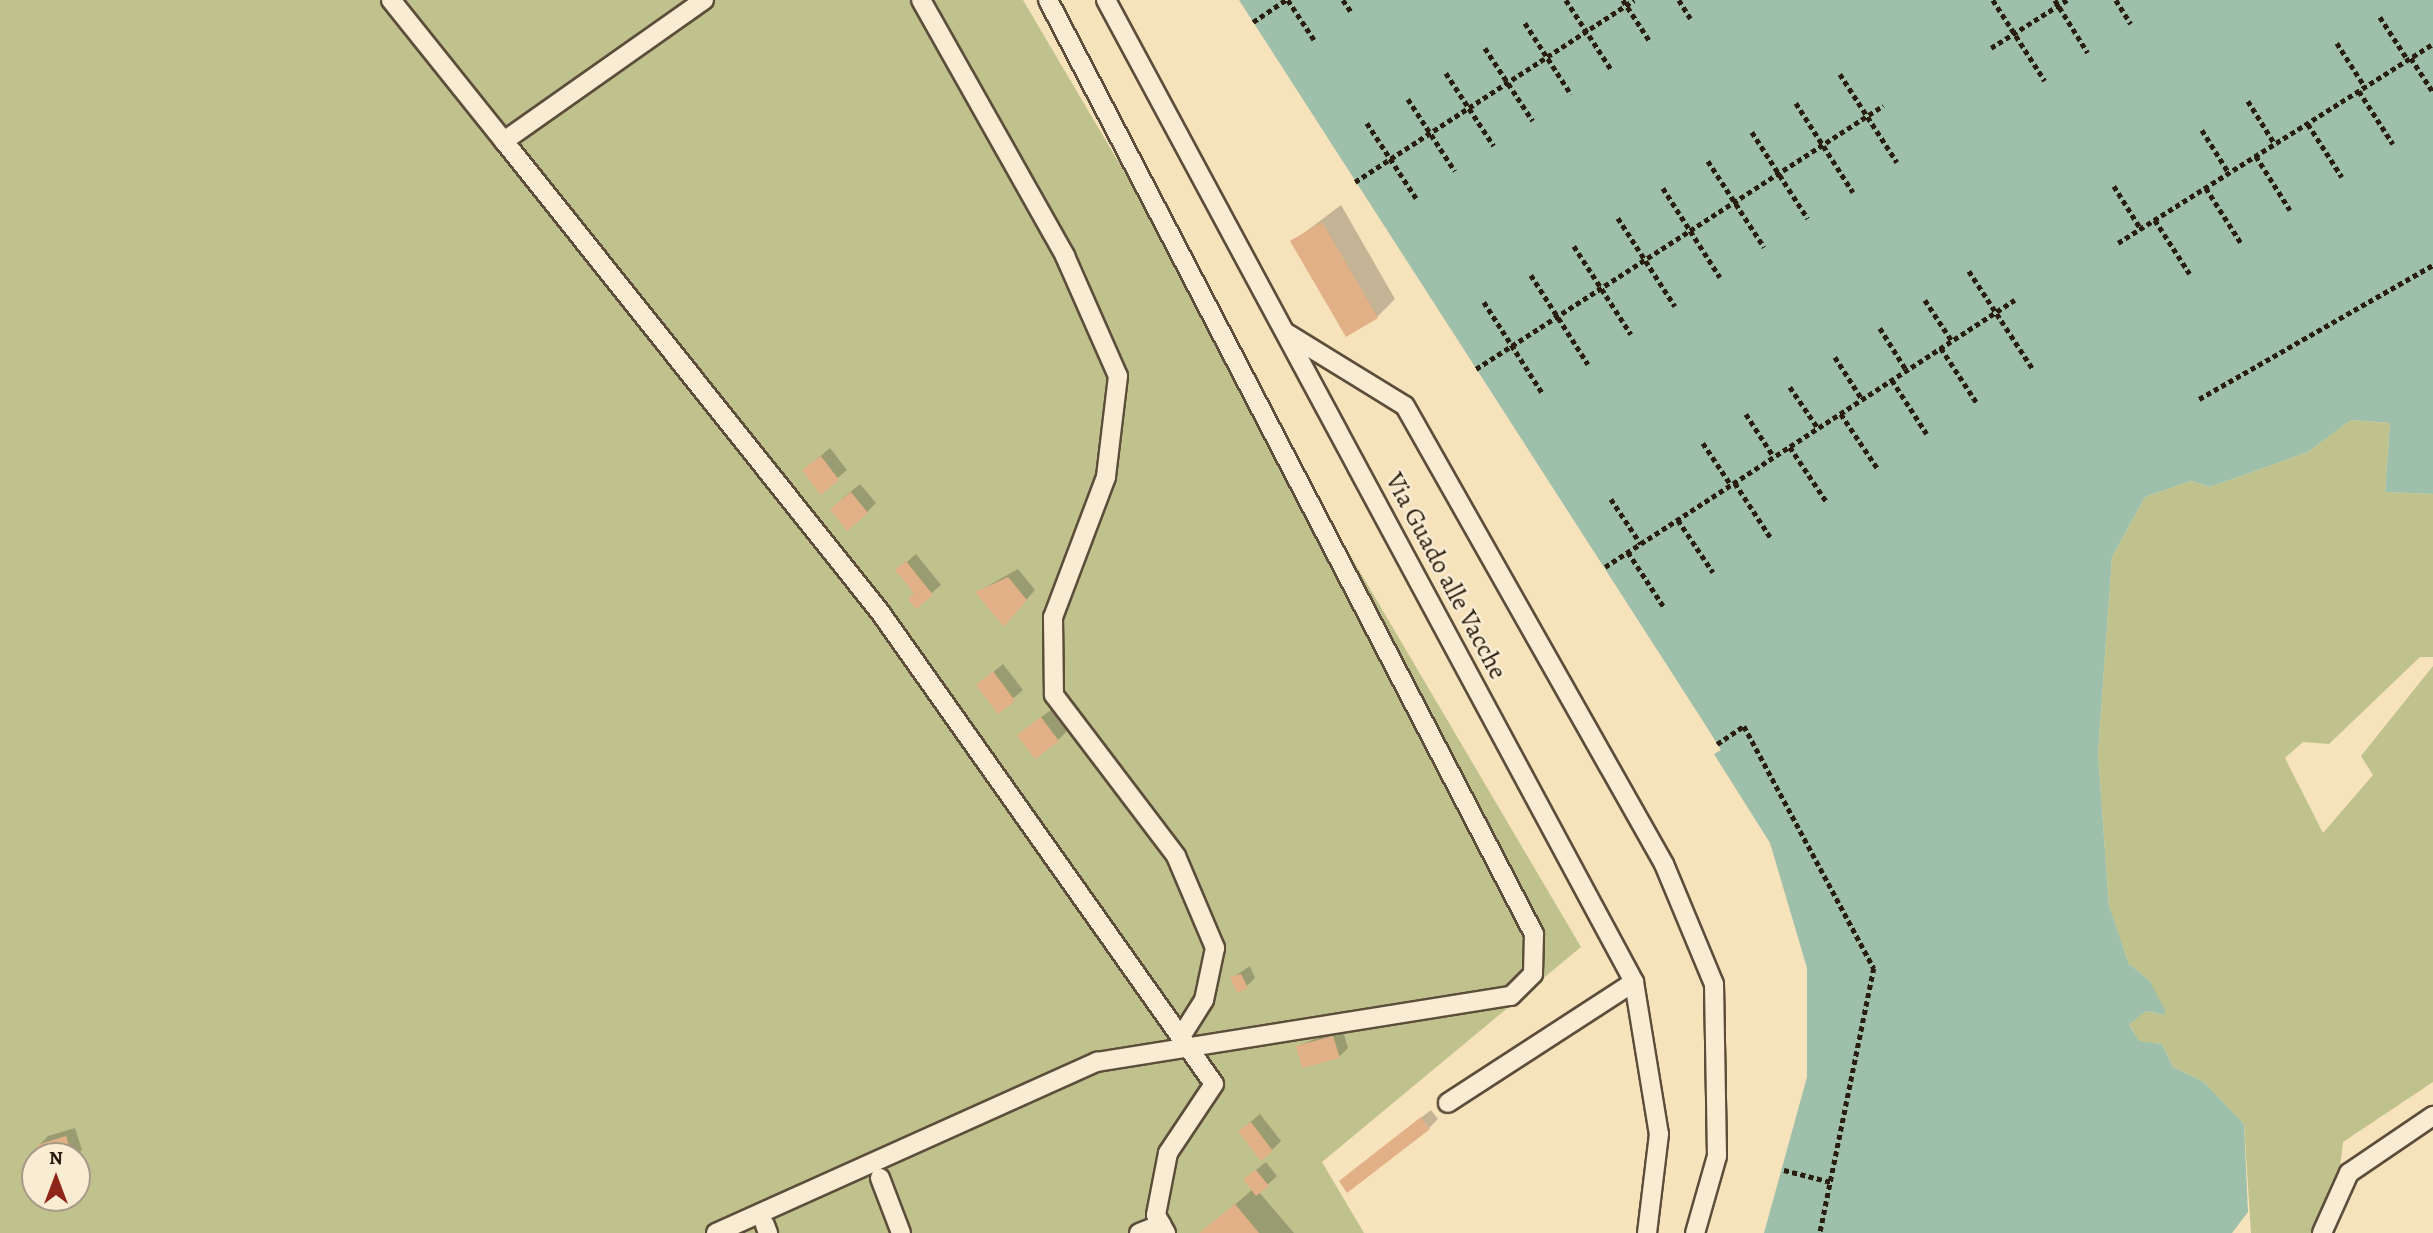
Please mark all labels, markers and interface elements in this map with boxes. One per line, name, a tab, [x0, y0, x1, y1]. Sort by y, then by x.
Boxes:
street label: Via Guado alle Vacche	[1378, 468, 1514, 684]
north arrow	[21, 1142, 91, 1212]
text: N	[49, 1145, 63, 1171]

